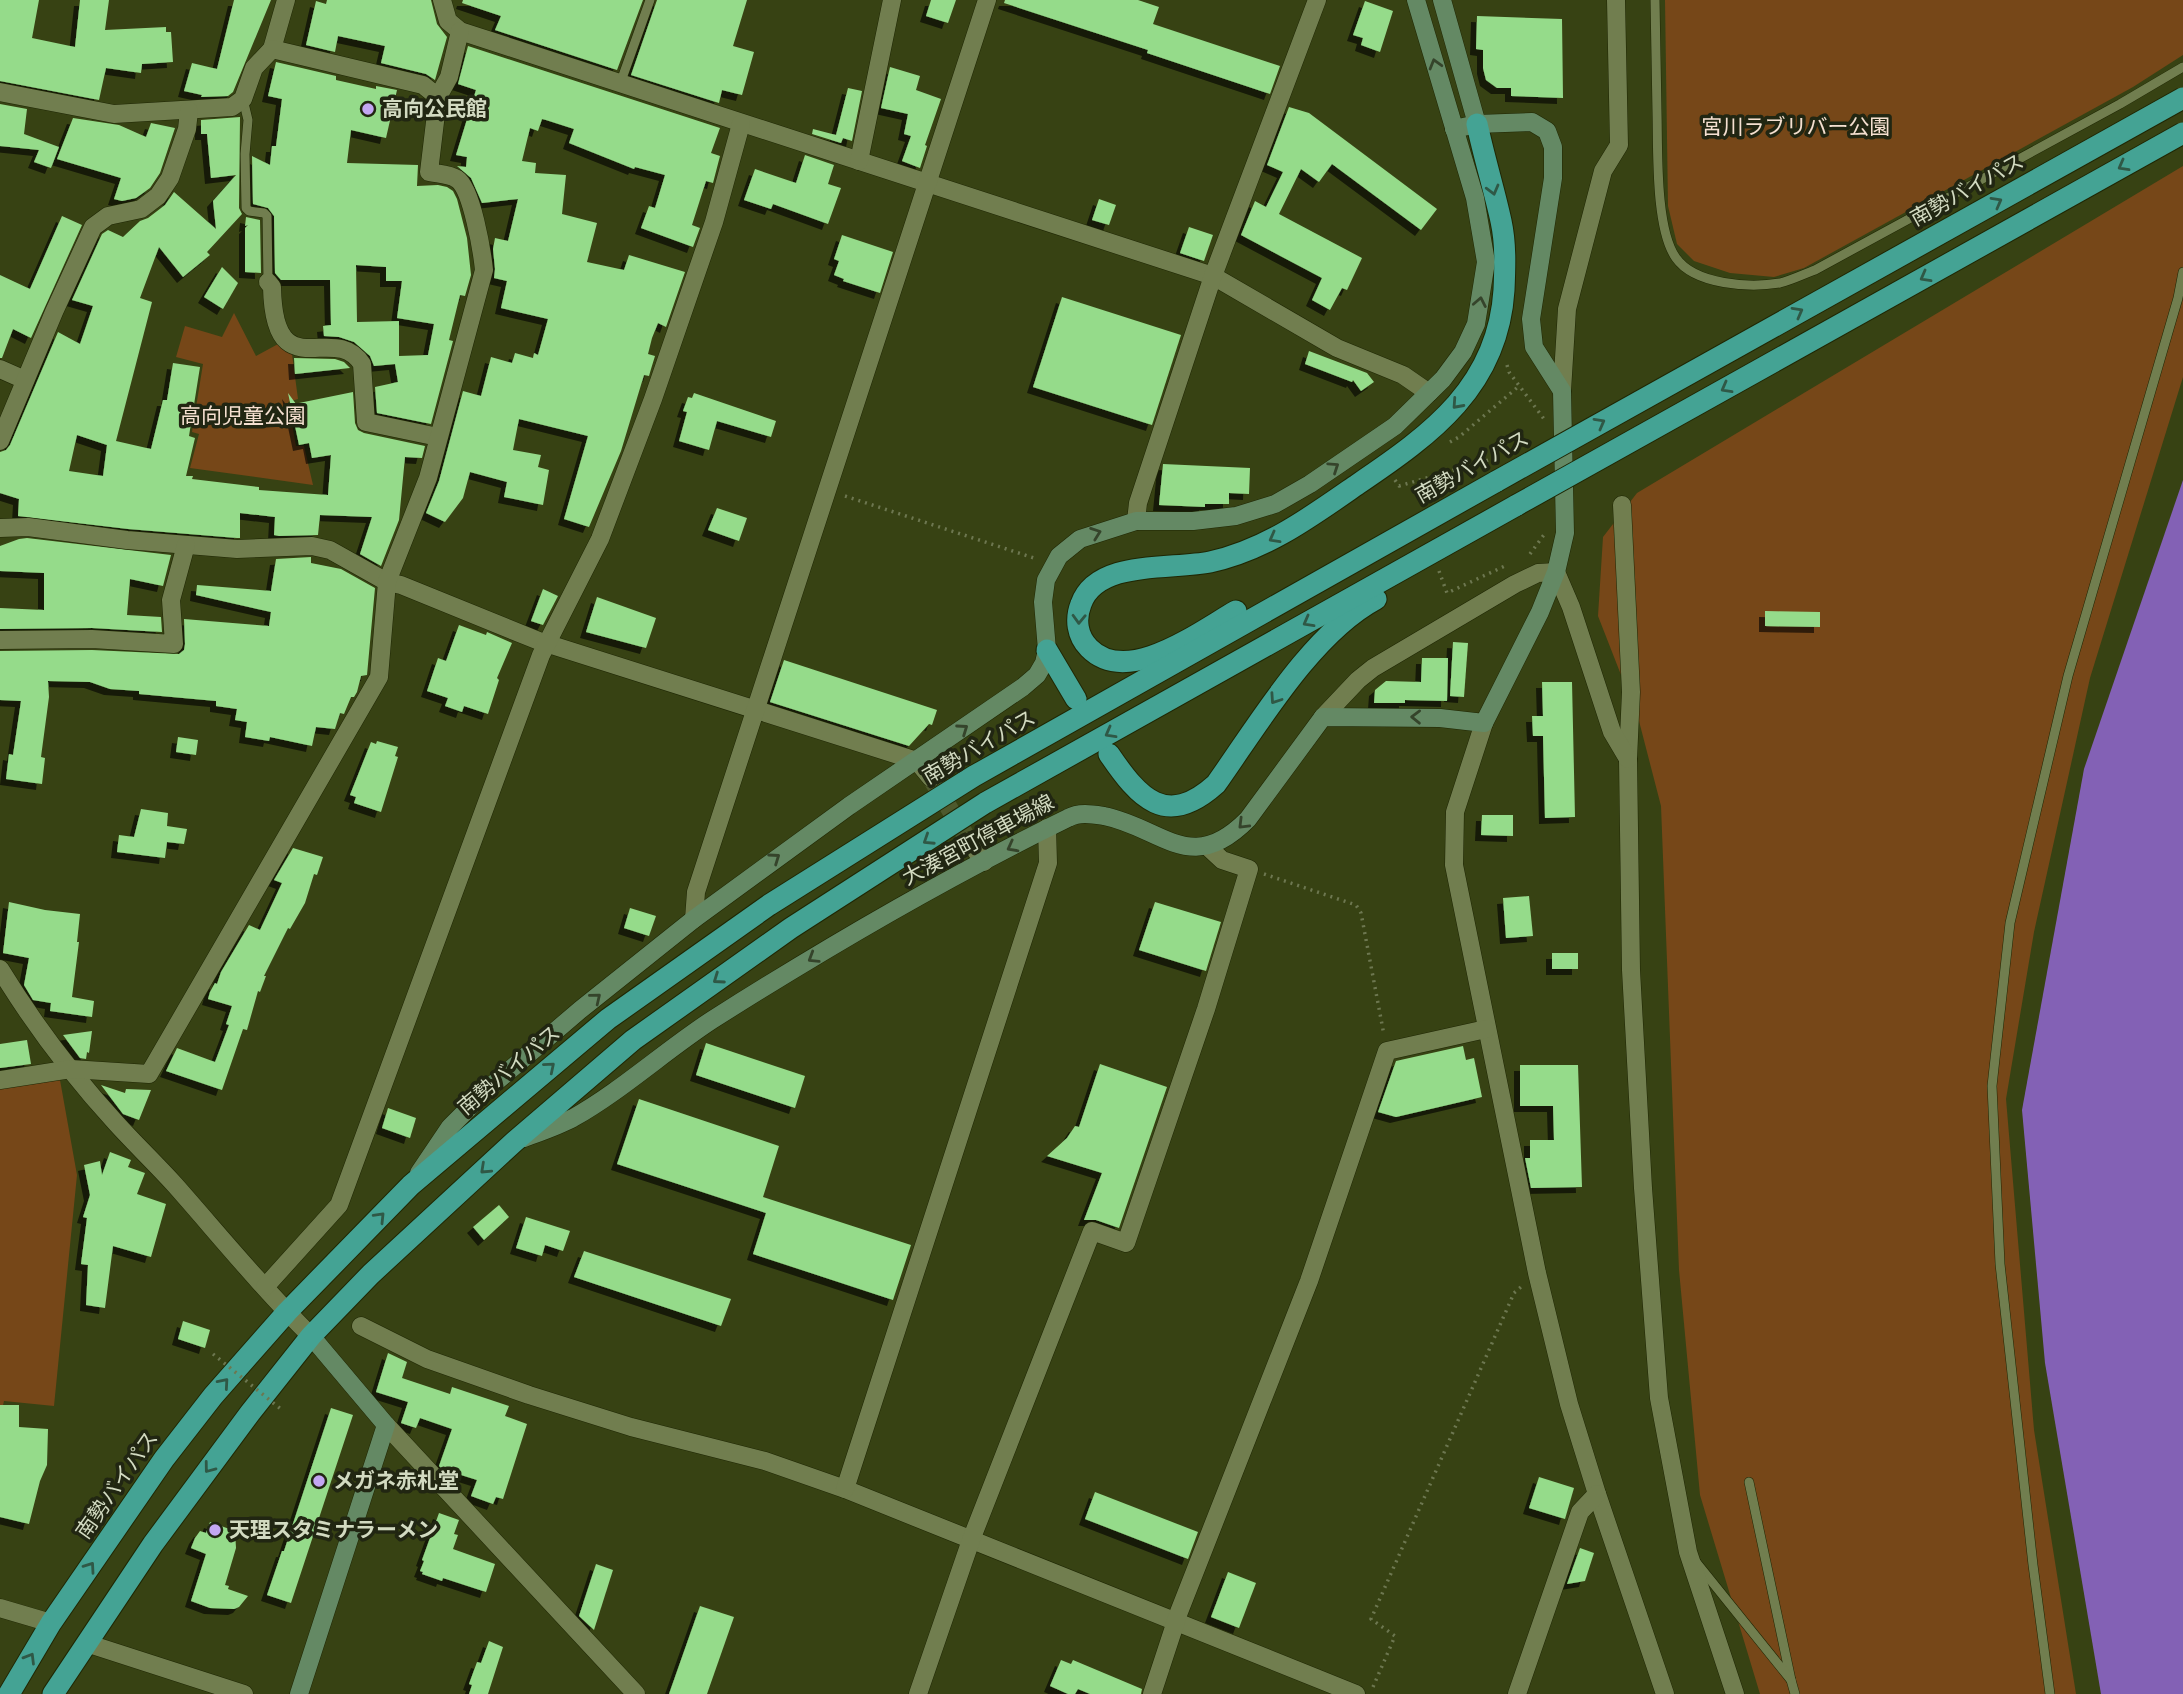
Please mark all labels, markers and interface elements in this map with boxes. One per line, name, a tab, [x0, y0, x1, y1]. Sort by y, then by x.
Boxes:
one-way arrow	[1429, 59, 1444, 71]
place label: 高向公民館	[382, 95, 487, 120]
marker: 高向公民館	[360, 101, 376, 117]
park label: 宮川ラブリバー公園	[1702, 113, 1891, 138]
street label: 南勢バイパス	[1905, 147, 2027, 230]
one-way arrow	[2118, 158, 2131, 171]
one-way arrow	[1485, 184, 1499, 196]
one-way arrow	[1990, 197, 2002, 210]
one-way arrow	[1920, 269, 1932, 282]
one-way arrow	[1471, 296, 1486, 308]
one-way arrow	[1791, 307, 1804, 320]
one-way arrow	[1721, 380, 1734, 393]
one-way arrow	[1453, 396, 1465, 409]
park label: 高向児童公園	[180, 402, 306, 427]
one-way arrow	[1592, 418, 1605, 431]
street label: 南勢バイパス	[1410, 424, 1532, 507]
one-way arrow	[1326, 463, 1339, 475]
one-way arrow	[1090, 527, 1102, 541]
one-way arrow	[1269, 530, 1281, 543]
one-way arrow	[1072, 614, 1087, 625]
one-way arrow	[1303, 614, 1315, 627]
one-way arrow	[1271, 691, 1283, 704]
street label: 南勢バイパス	[918, 703, 1039, 788]
one-way arrow	[1410, 710, 1421, 725]
one-way arrow	[955, 725, 968, 737]
one-way arrow	[1104, 725, 1117, 738]
street label: 大湊宮町停車場線	[897, 788, 1057, 889]
one-way arrow	[1238, 816, 1251, 829]
one-way arrow	[923, 831, 936, 844]
one-way arrow	[1007, 839, 1019, 852]
one-way arrow	[767, 854, 780, 866]
one-way arrow	[808, 950, 821, 963]
one-way arrow	[714, 971, 726, 983]
one-way arrow	[588, 993, 600, 1006]
street label: 南勢バイパス	[452, 1019, 564, 1119]
one-way arrow	[542, 1063, 555, 1075]
one-way arrow	[480, 1161, 493, 1173]
one-way arrow	[371, 1213, 384, 1226]
one-way arrow	[216, 1379, 228, 1392]
street label: 南勢バイパス	[70, 1426, 162, 1543]
one-way arrow	[205, 1460, 218, 1472]
place label: メガネ赤札堂	[333, 1467, 459, 1492]
marker: メガネ赤札堂	[311, 1473, 327, 1489]
place label: 天理スタミナラーメン	[229, 1516, 438, 1541]
marker: 天理スタミナラーメン	[207, 1522, 223, 1538]
one-way arrow	[82, 1562, 94, 1575]
one-way arrow	[21, 1653, 34, 1666]

